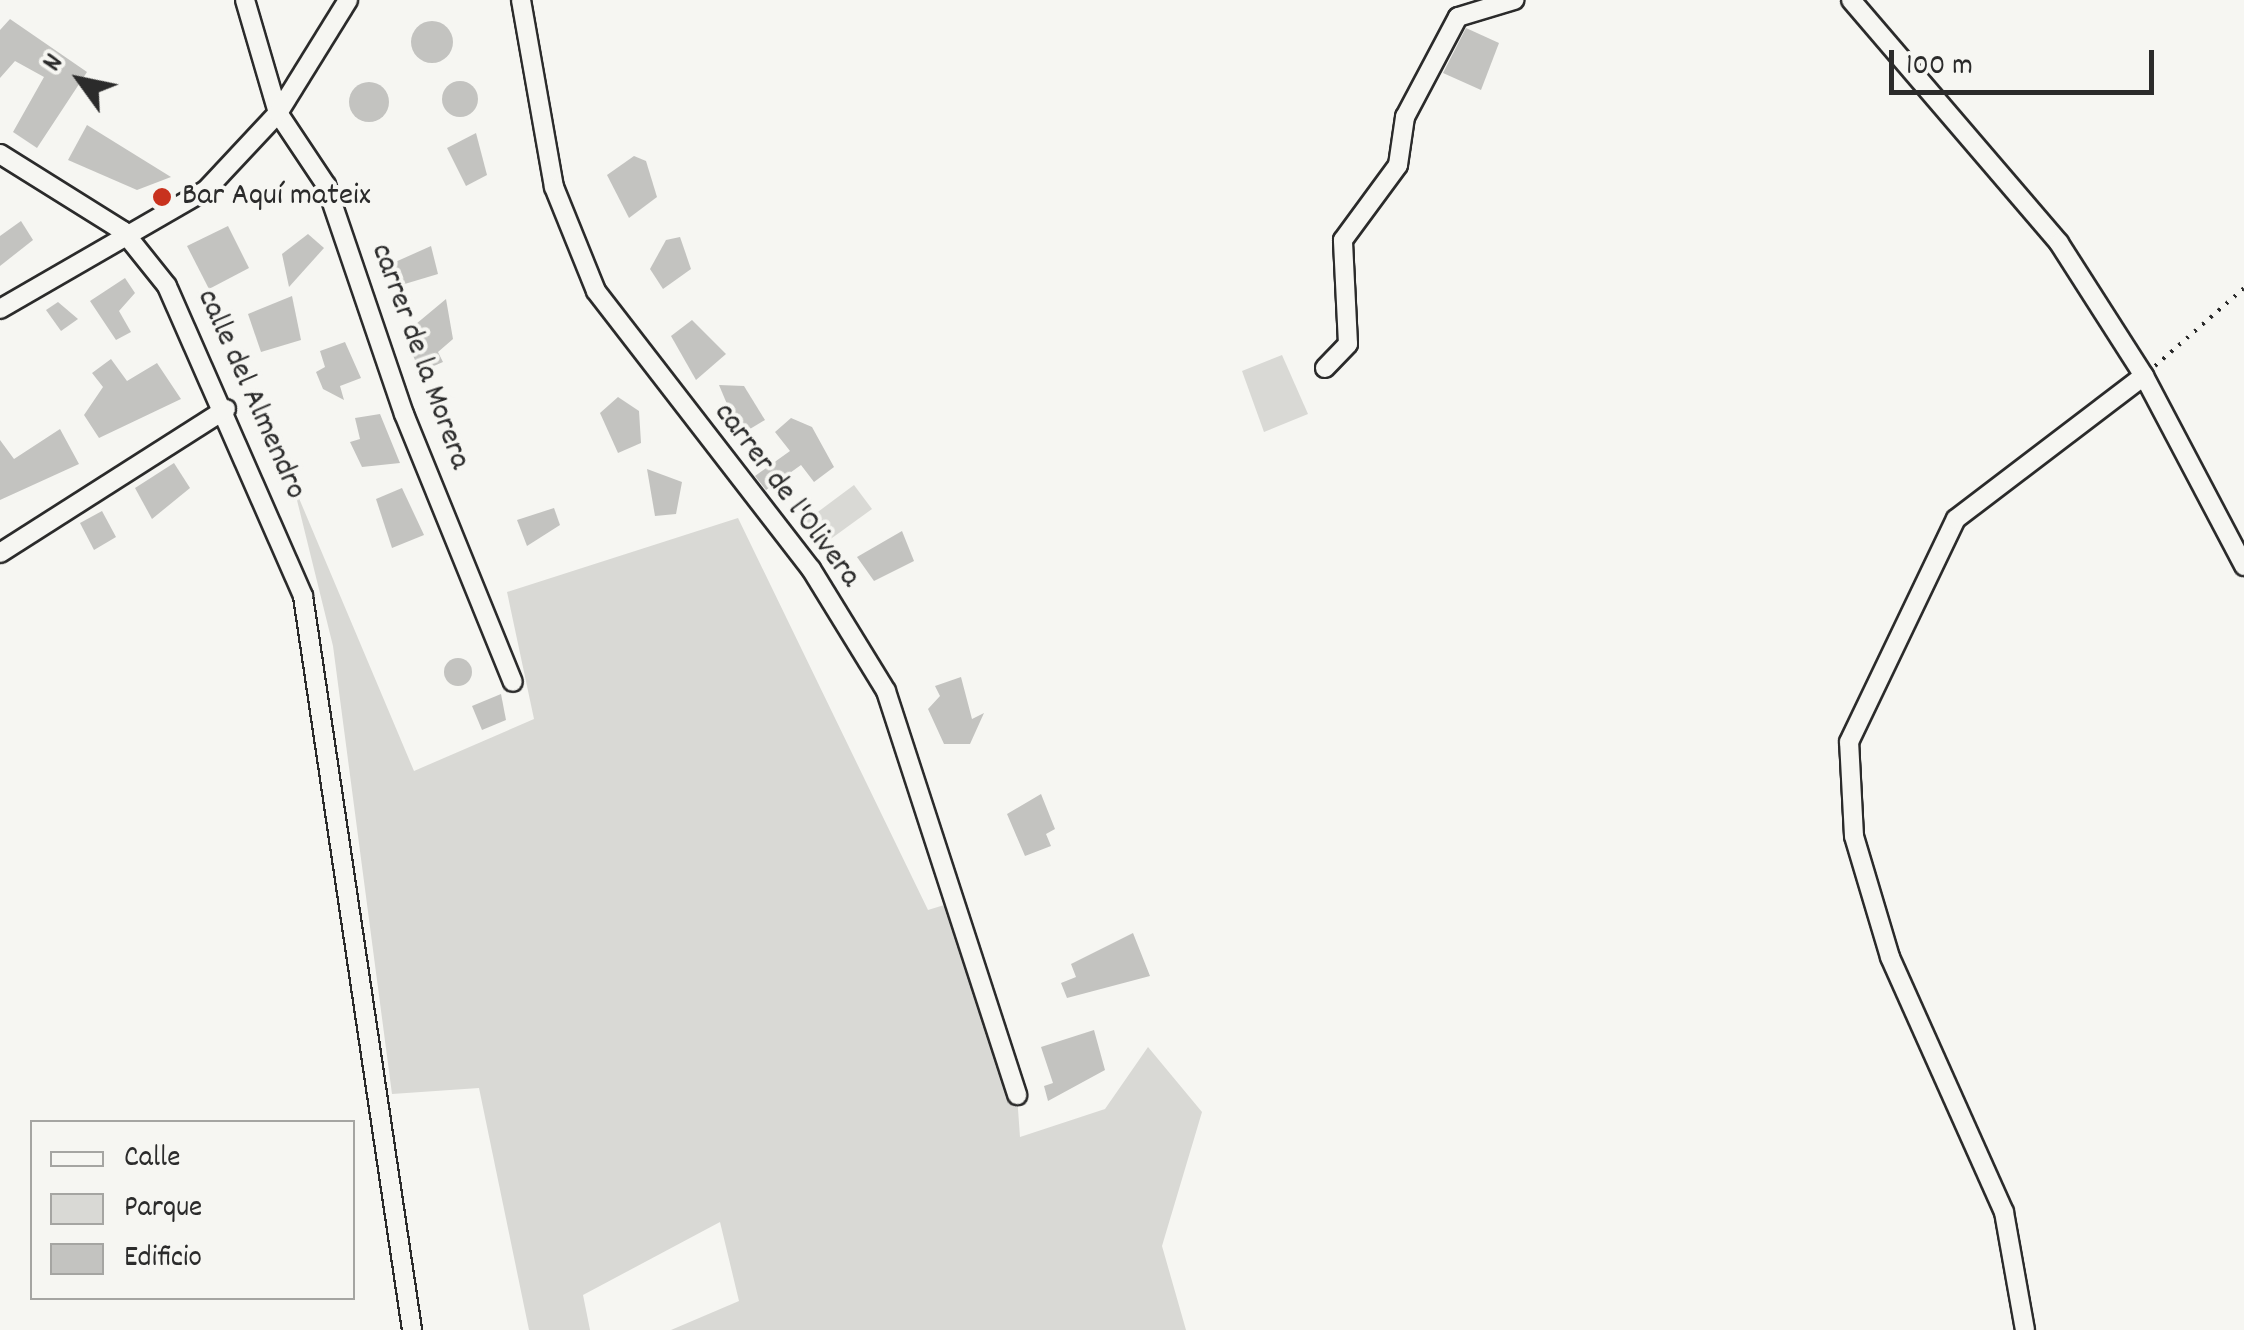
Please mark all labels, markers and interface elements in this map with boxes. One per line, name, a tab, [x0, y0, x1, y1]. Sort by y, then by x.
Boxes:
north arrow	[30, 30, 130, 130]
scale bar	[1894, 30, 2159, 92]
text: 100 m	[1906, 46, 1973, 89]
text: N	[34, 47, 75, 80]
place label: Bar Aquí mateix	[182, 178, 371, 216]
marker: Bar Aquí mateix	[151, 186, 173, 208]
street label: carrer de la Morera	[360, 239, 478, 475]
street label: calle del Almendro	[187, 284, 313, 506]
street label: carrer de l'Olivera	[704, 396, 868, 596]
legend	[30, 1120, 355, 1300]
text: Calle	[124, 1138, 180, 1181]
text: Parque	[124, 1188, 202, 1231]
text: Edificio	[124, 1238, 202, 1281]

